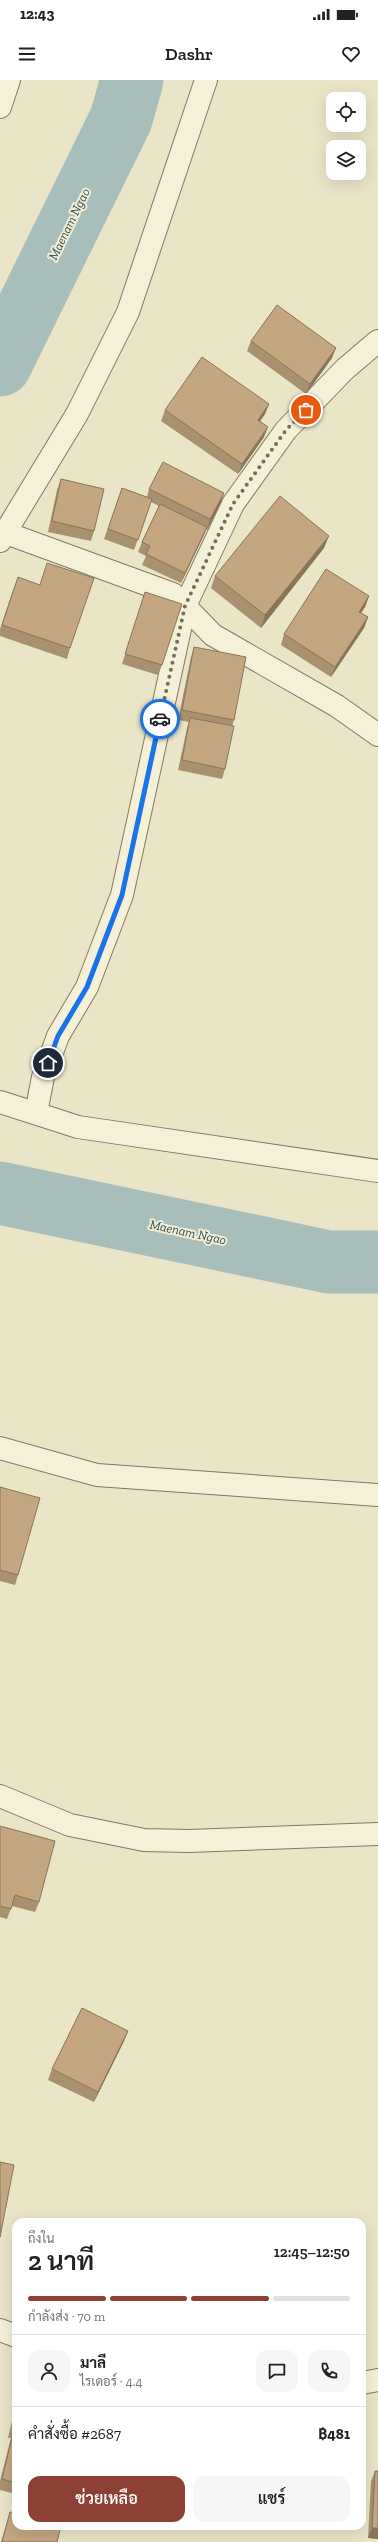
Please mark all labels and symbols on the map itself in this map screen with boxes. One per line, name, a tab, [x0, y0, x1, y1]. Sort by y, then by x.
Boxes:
water label: Maenam Ngao	[45, 186, 93, 262]
pin	[289, 393, 323, 427]
courier	[140, 699, 180, 739]
pin	[31, 1046, 65, 1080]
water label: Maenam Ngao	[148, 1217, 228, 1247]

